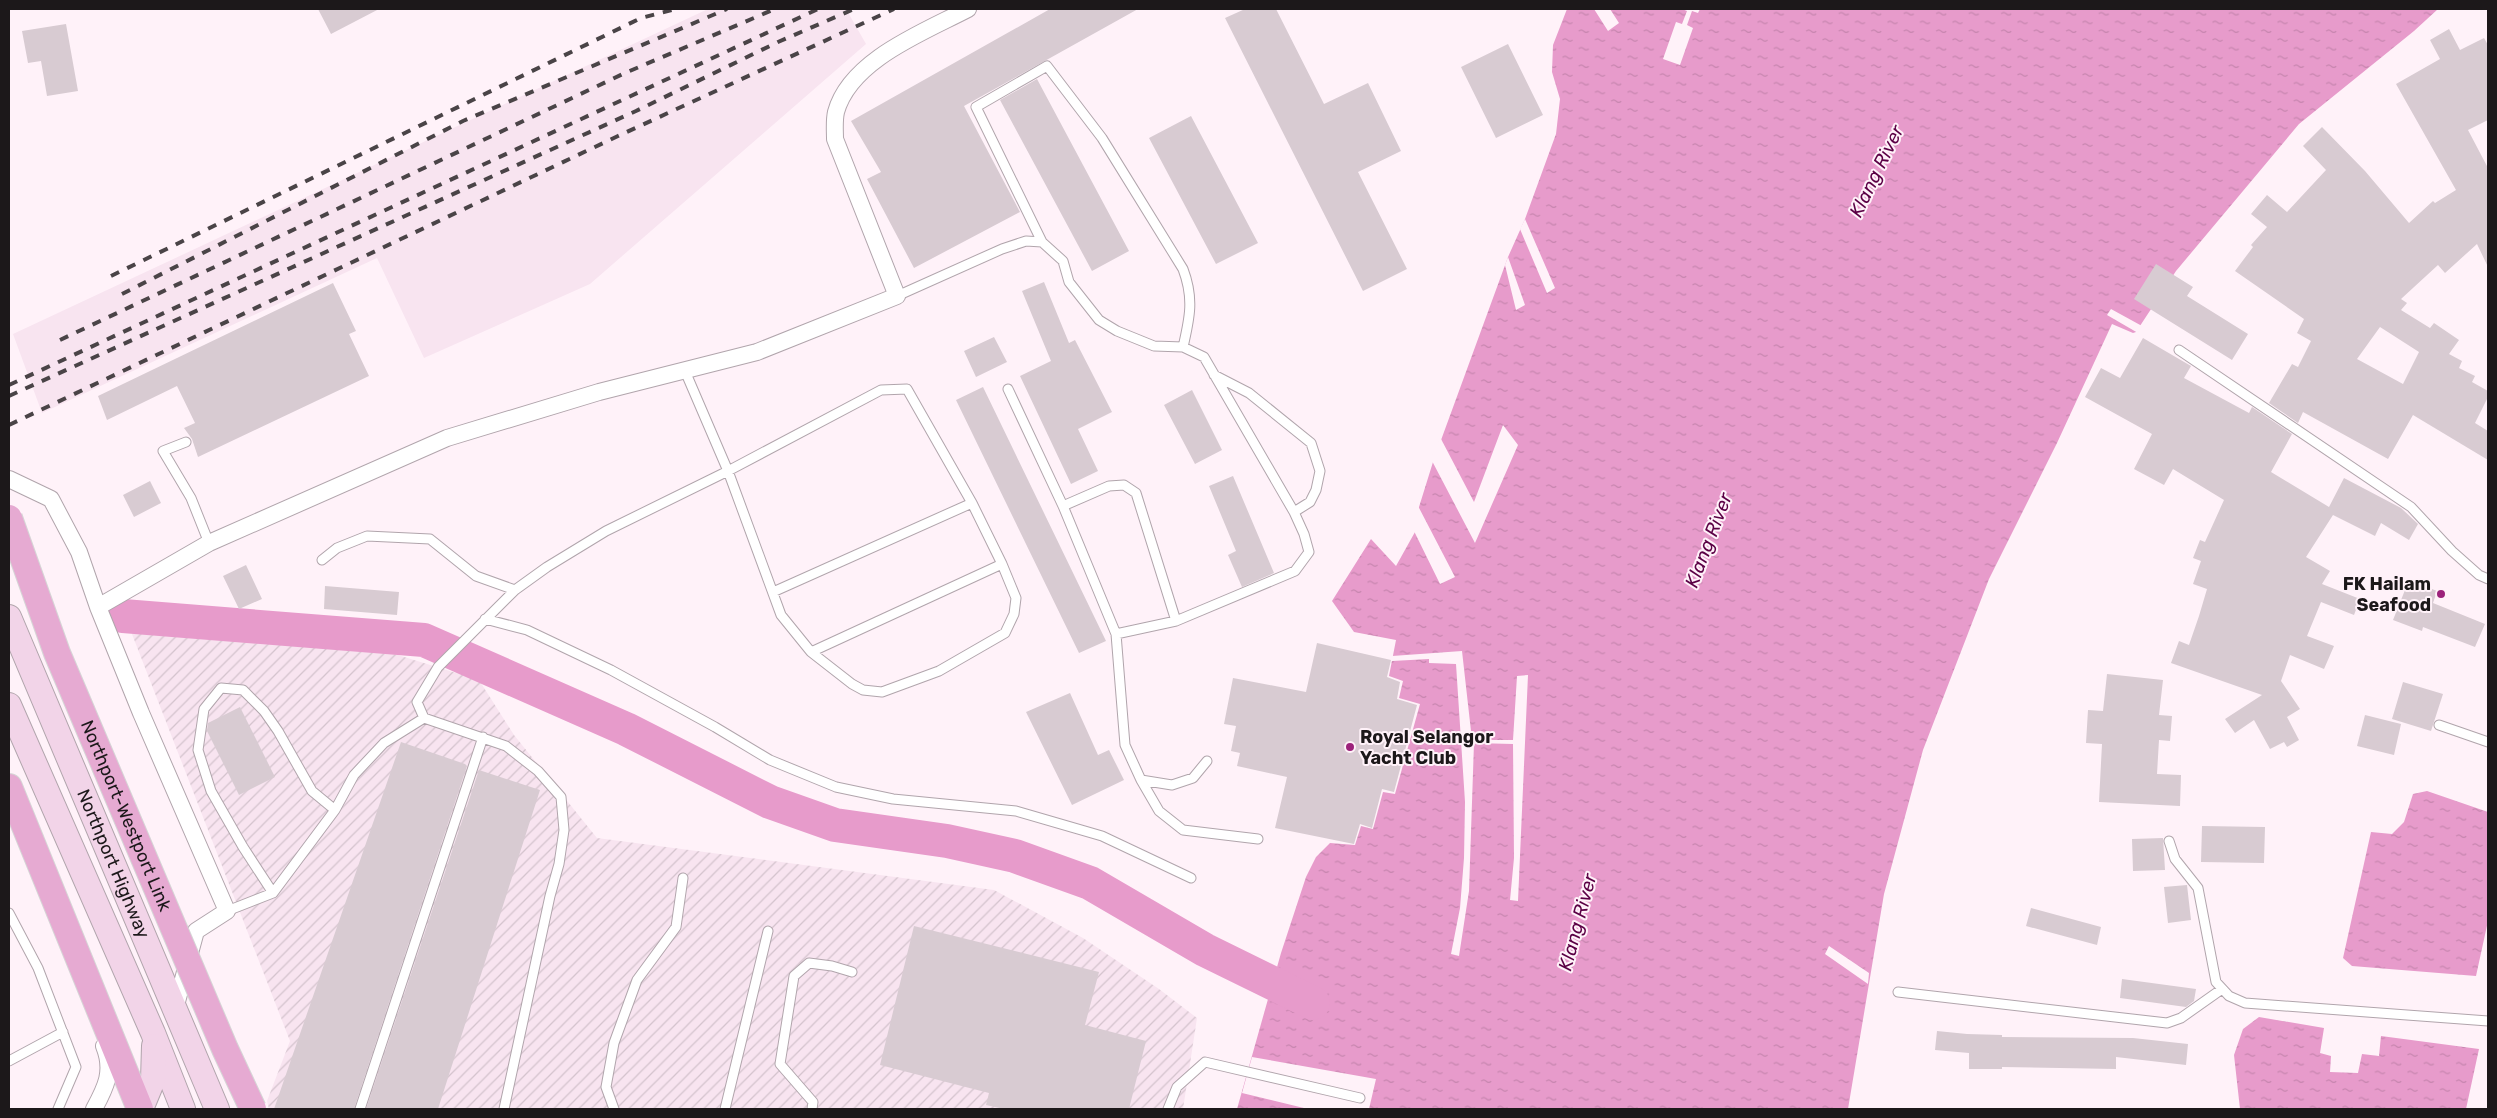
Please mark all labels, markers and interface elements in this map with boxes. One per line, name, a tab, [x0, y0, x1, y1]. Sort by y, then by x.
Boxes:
water label: Klang River	[1844, 121, 1909, 221]
water label: Klang River	[1680, 489, 1737, 591]
place label: FK Hailam Seafood	[2343, 573, 2431, 616]
marker: FK Hailam Seafood	[2435, 588, 2447, 600]
street label: Northport-Westport Link	[76, 717, 177, 915]
place label: Royal Selangor Yacht Club	[1360, 726, 1493, 769]
marker: Royal Selangor Yacht Club	[1344, 741, 1356, 753]
street label: Northport Highway	[72, 786, 155, 942]
water label: Klang River	[1553, 870, 1602, 973]

